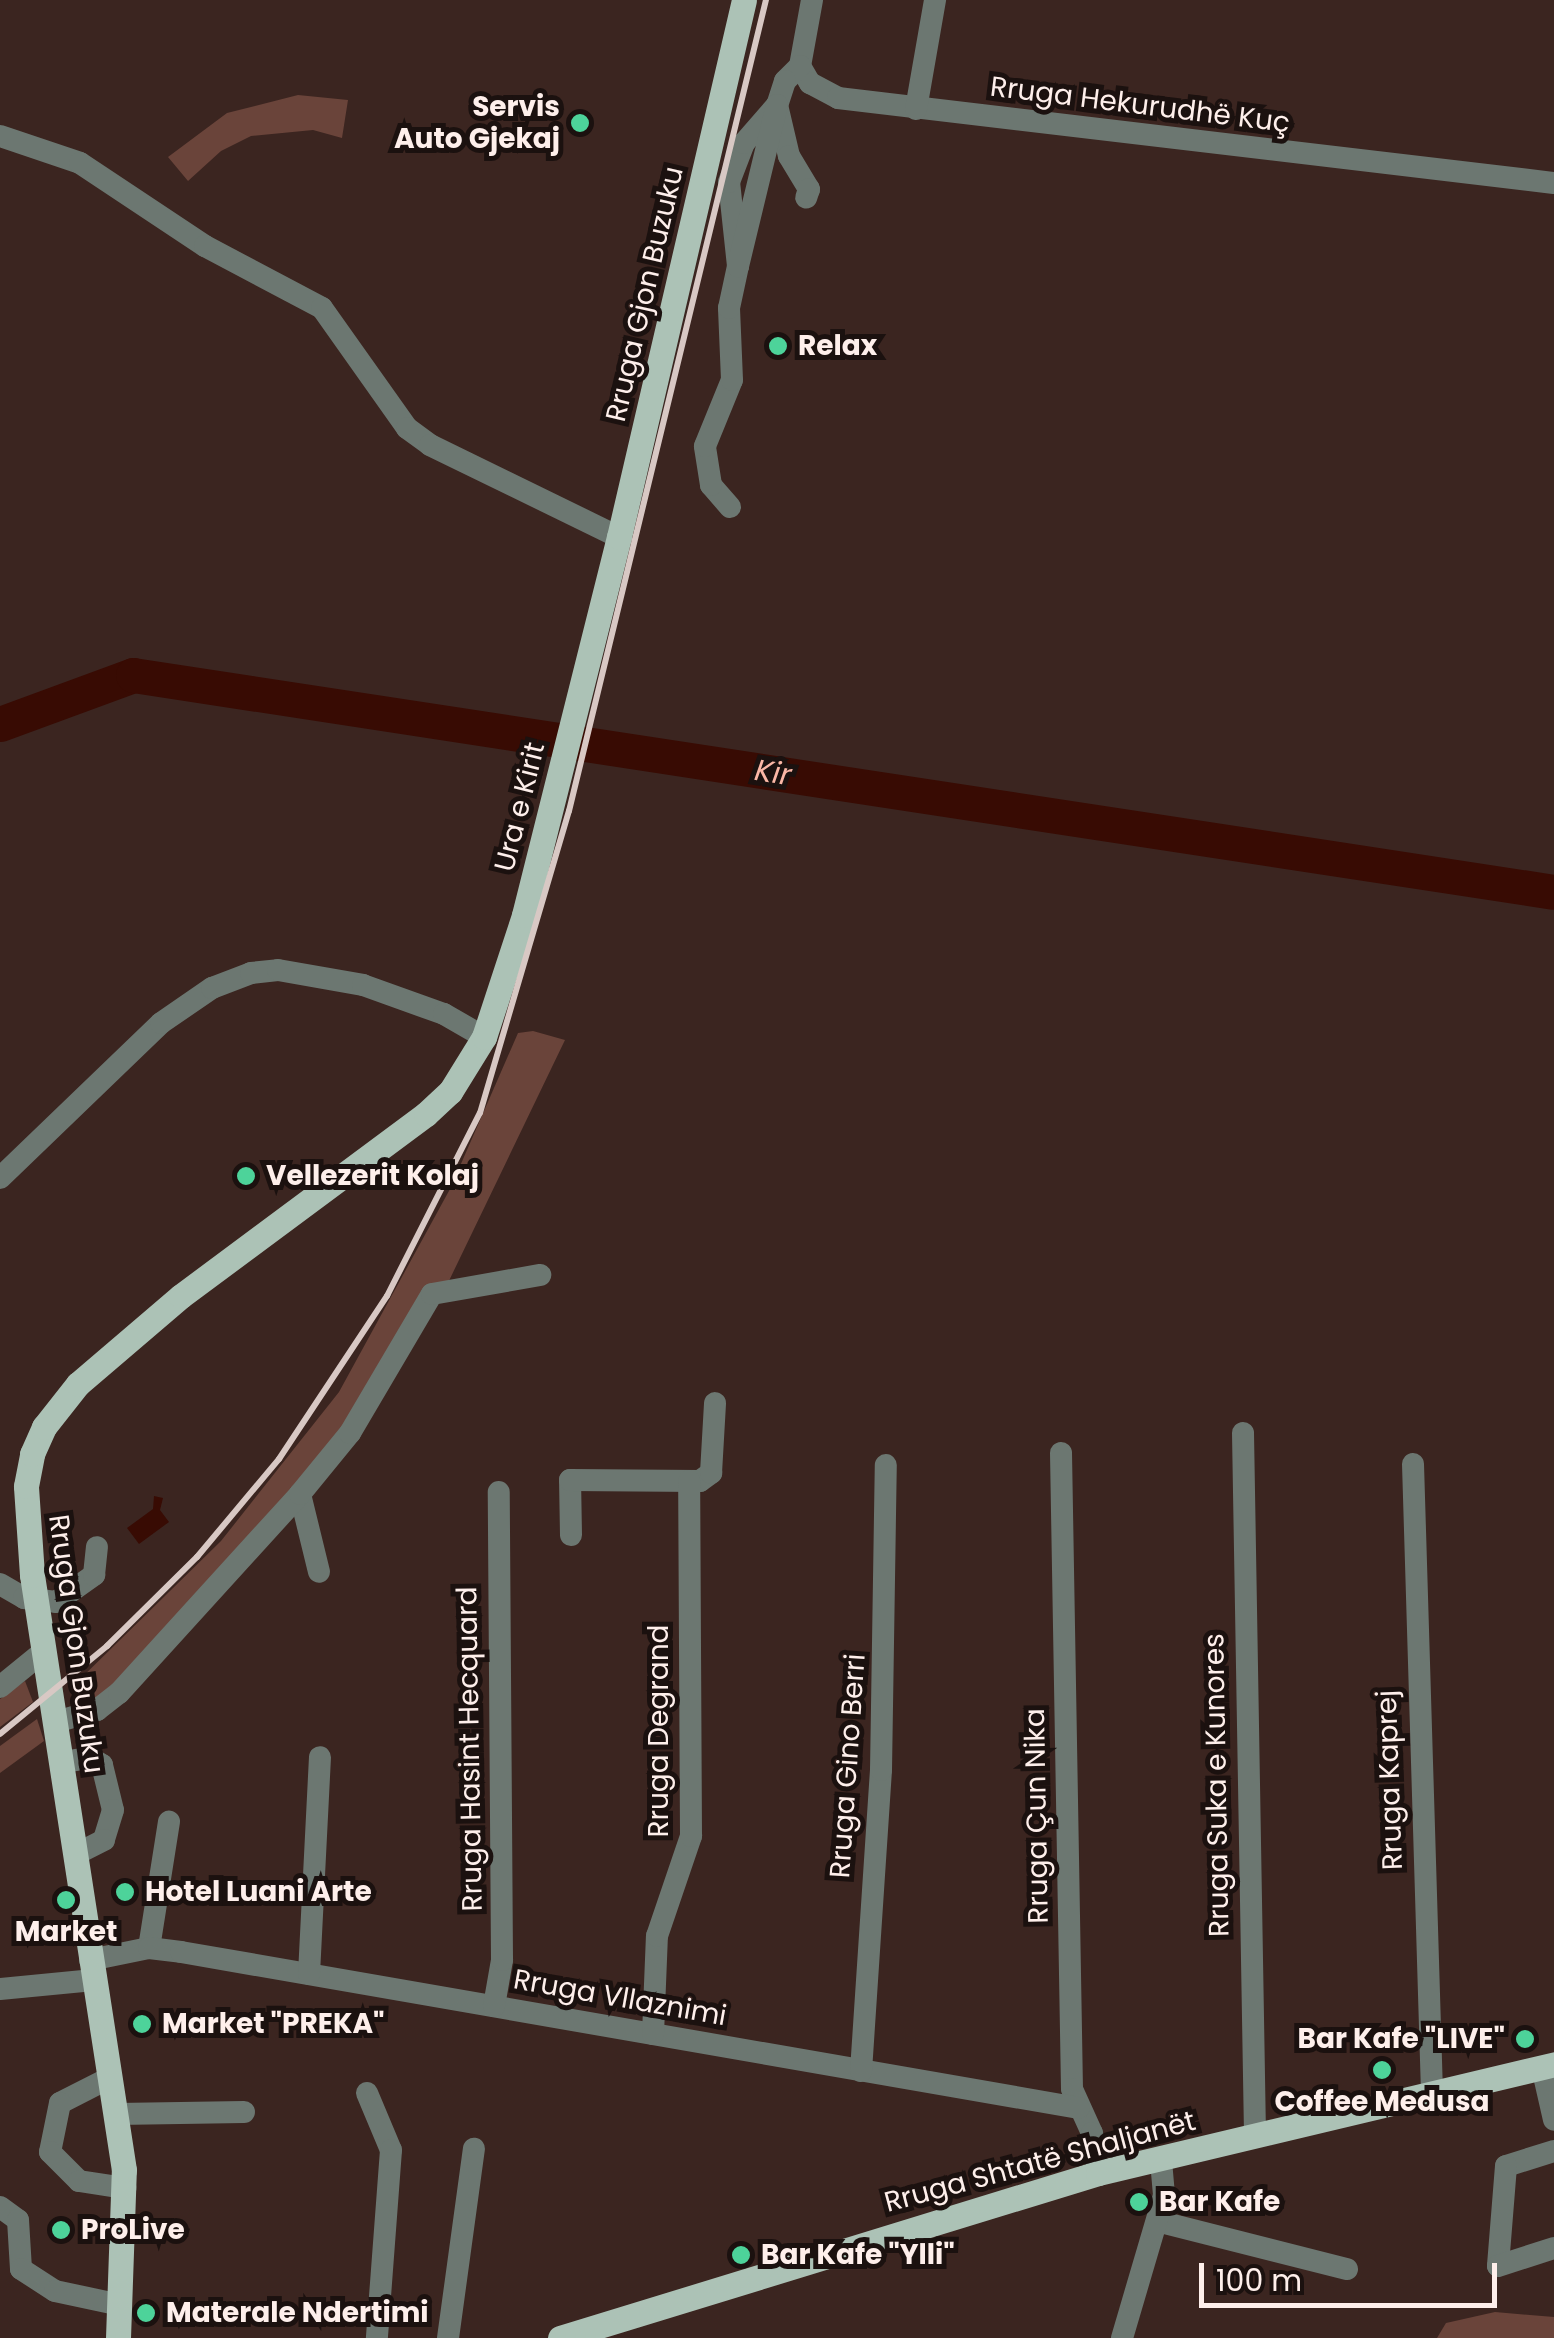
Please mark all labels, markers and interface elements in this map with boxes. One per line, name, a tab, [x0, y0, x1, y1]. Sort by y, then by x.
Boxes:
street label: Rruga Hekurudhë Kuç	[988, 70, 1292, 140]
place label: Servis Auto Gjekaj	[394, 90, 560, 156]
marker: Servis Auto Gjekaj	[569, 112, 591, 134]
street label: Rruga Gjon Buzuku	[599, 163, 691, 425]
place label: Relax	[798, 329, 877, 363]
marker: Relax	[767, 335, 789, 357]
street label: Ura e Kirit	[488, 739, 552, 875]
water label: Kir	[752, 752, 794, 794]
place label: Vellezerit Kolaj	[266, 1159, 479, 1193]
marker: Vellezerit Kolaj	[235, 1165, 257, 1187]
street label: Rruga Gjon Buzuku	[41, 1513, 111, 1775]
street label: Rruga Hasint Hecquard	[450, 1586, 490, 1912]
street label: Rruga Degrand	[642, 1624, 676, 1838]
street label: Rruga Suka e Kunores	[1198, 1633, 1236, 1937]
street label: Rruga Gino Berri	[823, 1653, 873, 1879]
street label: Rruga Kaprej	[1370, 1689, 1410, 1871]
street label: Rruga Çun Nika	[1018, 1708, 1056, 1924]
place label: Hotel Luani Arte	[145, 1875, 372, 1909]
marker: Hotel Luani Arte	[114, 1881, 136, 1903]
marker: Market	[55, 1889, 77, 1911]
place label: Market	[15, 1915, 117, 1949]
street label: Rruga Vllaznimi	[511, 1963, 729, 2033]
place label: Market "PREKA"	[162, 2007, 385, 2041]
marker: Market "PREKA"	[131, 2013, 153, 2035]
place label: Bar Kafe "LIVE"	[1298, 2022, 1505, 2056]
marker: Bar Kafe "LIVE"	[1514, 2028, 1536, 2050]
marker: Coffee Medusa	[1371, 2059, 1393, 2081]
place label: Coffee Medusa	[1274, 2085, 1490, 2119]
street label: Rruga Shtatë Shaljanët	[881, 2104, 1199, 2220]
place label: Bar Kafe	[1159, 2185, 1280, 2219]
marker: Bar Kafe	[1128, 2191, 1150, 2213]
place label: ProLive	[81, 2213, 185, 2247]
marker: ProLive	[50, 2219, 72, 2241]
place label: Bar Kafe "Ylli"	[761, 2238, 955, 2272]
scale bar	[1204, 2243, 1502, 2305]
marker: Bar Kafe "Ylli"	[730, 2244, 752, 2266]
text: 100 m	[1216, 2259, 1302, 2302]
place label: Materale Ndertimi	[166, 2296, 429, 2330]
marker: Materale Ndertimi	[135, 2302, 157, 2324]

